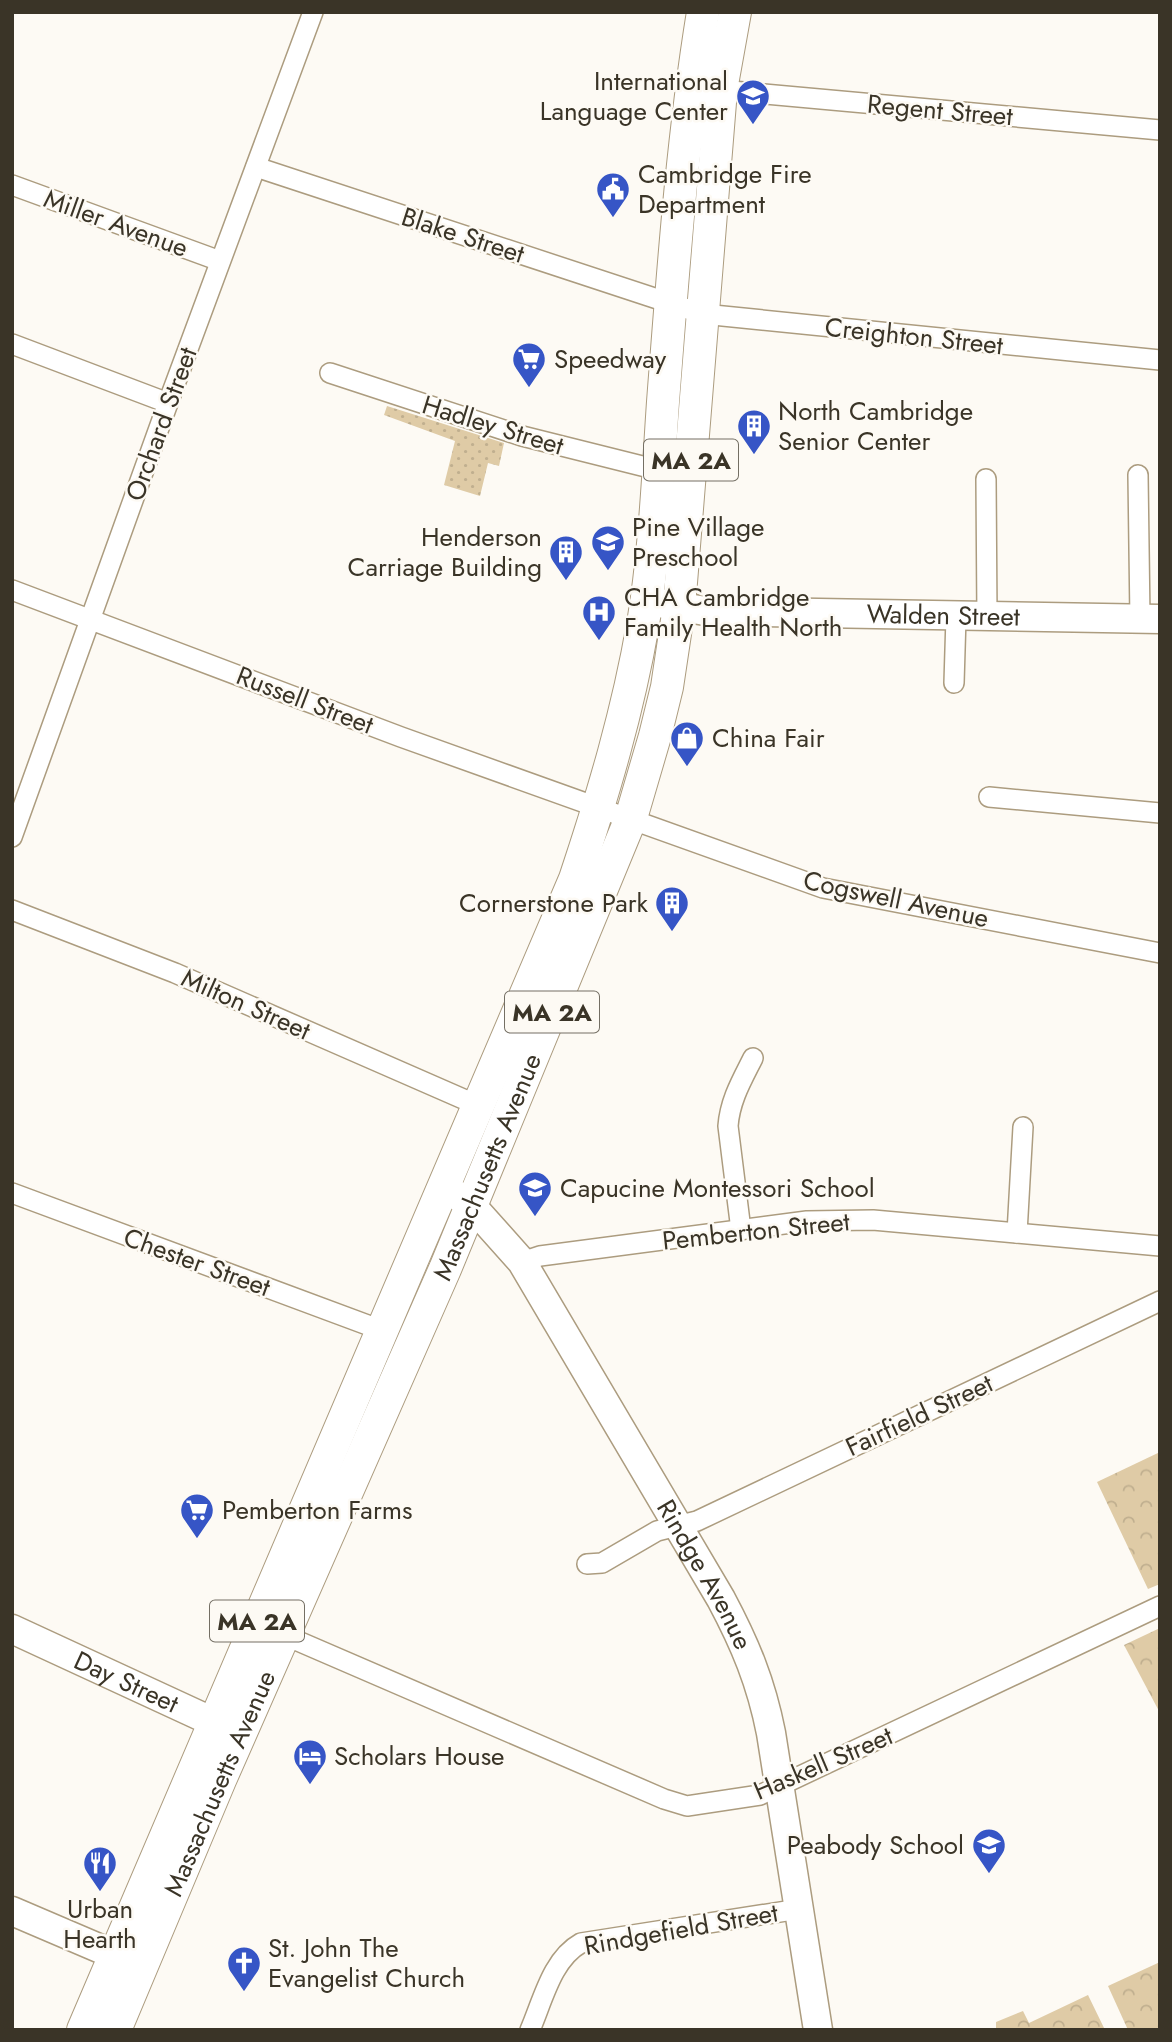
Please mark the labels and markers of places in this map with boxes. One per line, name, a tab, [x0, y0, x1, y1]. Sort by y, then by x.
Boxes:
place label: International Language Center	[540, 62, 728, 130]
school or university icon: International Language Center	[734, 77, 772, 126]
place label: Cambridge Fire Department	[638, 155, 812, 223]
public building icon: Cambridge Fire Department	[594, 170, 632, 219]
supermarket icon: Speedway	[510, 340, 548, 389]
place label: Speedway	[554, 340, 667, 378]
place label: North Cambridge Senior Center	[778, 392, 973, 460]
building icon: North Cambridge Senior Center	[735, 407, 773, 456]
place label: Pine Village Preschool	[632, 508, 764, 576]
place label: Henderson Carriage Building	[348, 518, 542, 586]
school or university icon: Pine Village Preschool	[589, 523, 627, 572]
building icon: Henderson Carriage Building	[547, 533, 585, 582]
place label: CHA Cambridge Family Health North	[624, 578, 842, 646]
hospital icon: CHA Cambridge Family Health North	[580, 593, 618, 642]
shop icon: China Fair	[668, 719, 706, 768]
place label: China Fair	[712, 719, 825, 757]
place label: Cornerstone Park	[459, 884, 649, 922]
building icon: Cornerstone Park	[653, 884, 691, 933]
school or university icon: Capucine Montessori School	[516, 1169, 554, 1218]
place label: Capucine Montessori School	[560, 1169, 875, 1207]
supermarket icon: Pemberton Farms	[178, 1491, 216, 1540]
place label: Pemberton Farms	[222, 1491, 413, 1529]
hotel icon: Scholars House	[291, 1737, 329, 1786]
place label: Scholars House	[334, 1737, 505, 1775]
place label: Peabody School	[787, 1826, 964, 1864]
school or university icon: Peabody School	[970, 1826, 1008, 1875]
restaurant icon: Urban Hearth	[81, 1844, 119, 1893]
place label: Urban Hearth	[63, 1890, 137, 1958]
place label: St. John The Evangelist Church	[268, 1929, 465, 1997]
church icon: St. John The Evangelist Church	[225, 1944, 263, 1993]

